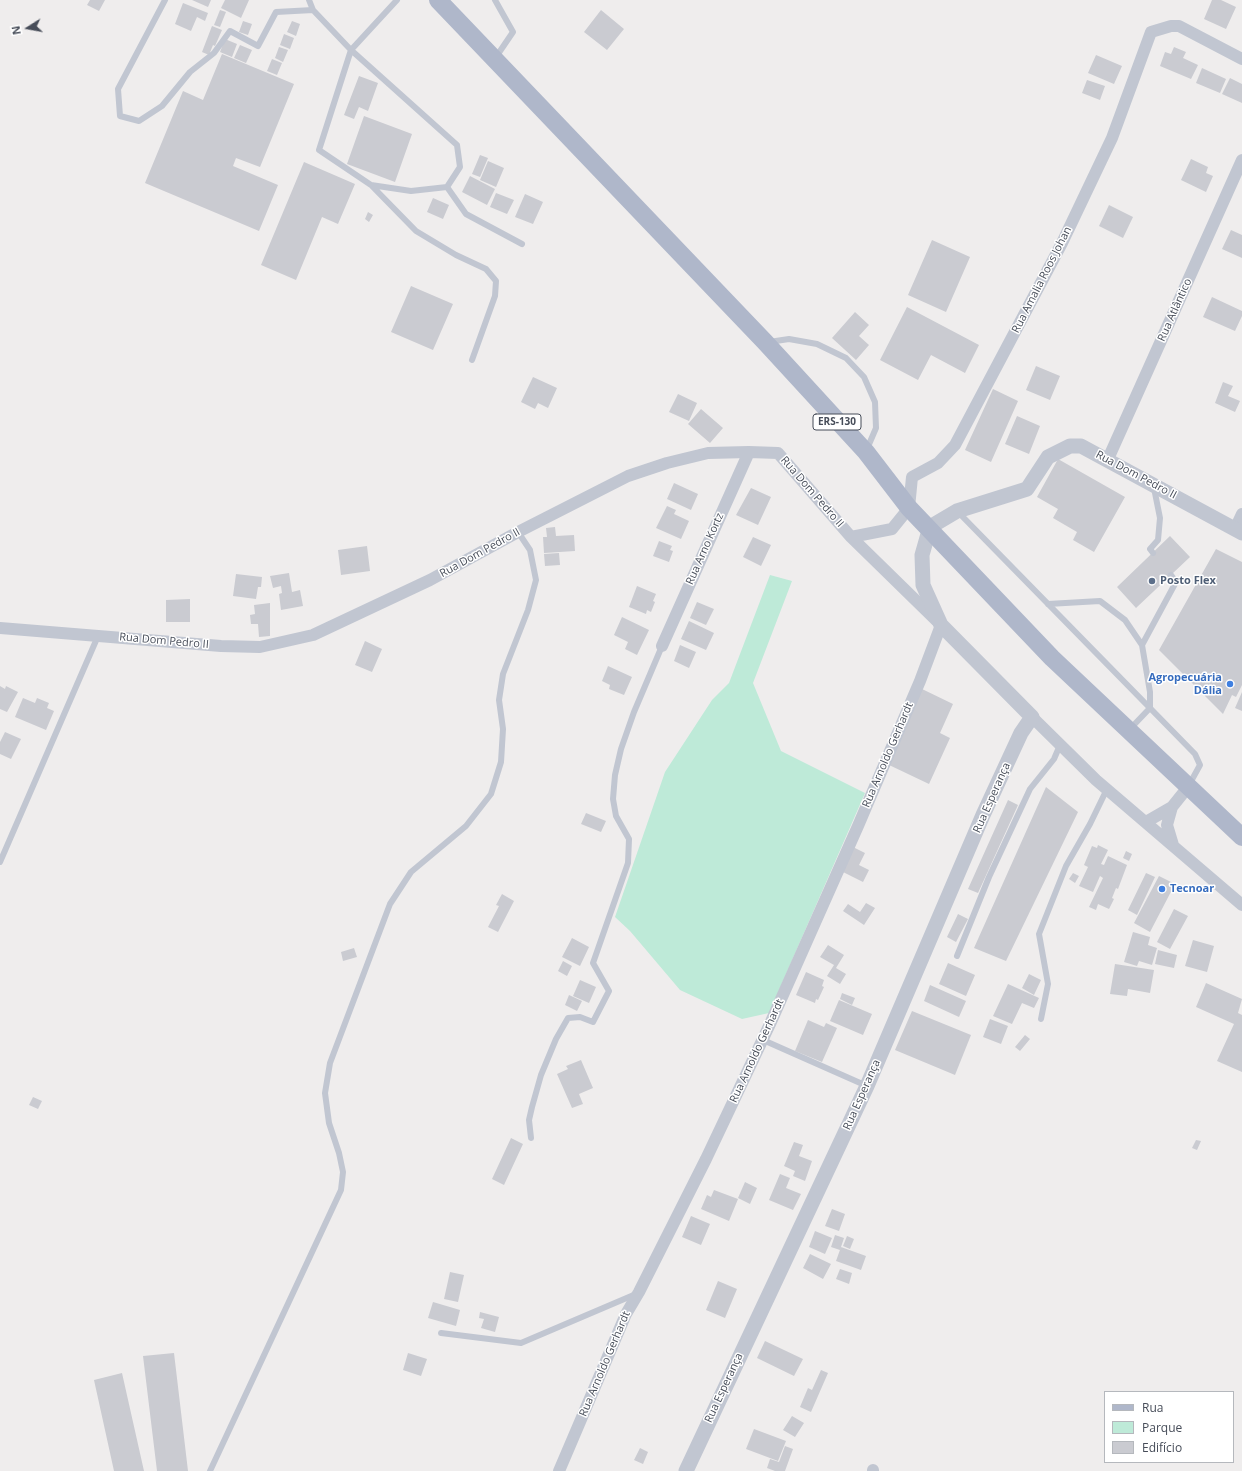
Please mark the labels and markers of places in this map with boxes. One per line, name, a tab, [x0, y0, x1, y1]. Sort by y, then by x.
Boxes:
place label: Posto Flex	[1160, 574, 1216, 588]
marker: Posto Flex	[1147, 576, 1157, 586]
place label: Agropecuária Dália	[1148, 671, 1222, 697]
marker: Agropecuária Dália	[1225, 679, 1235, 689]
place label: Tecnoar	[1170, 882, 1214, 896]
marker: Tecnoar	[1157, 884, 1167, 894]

